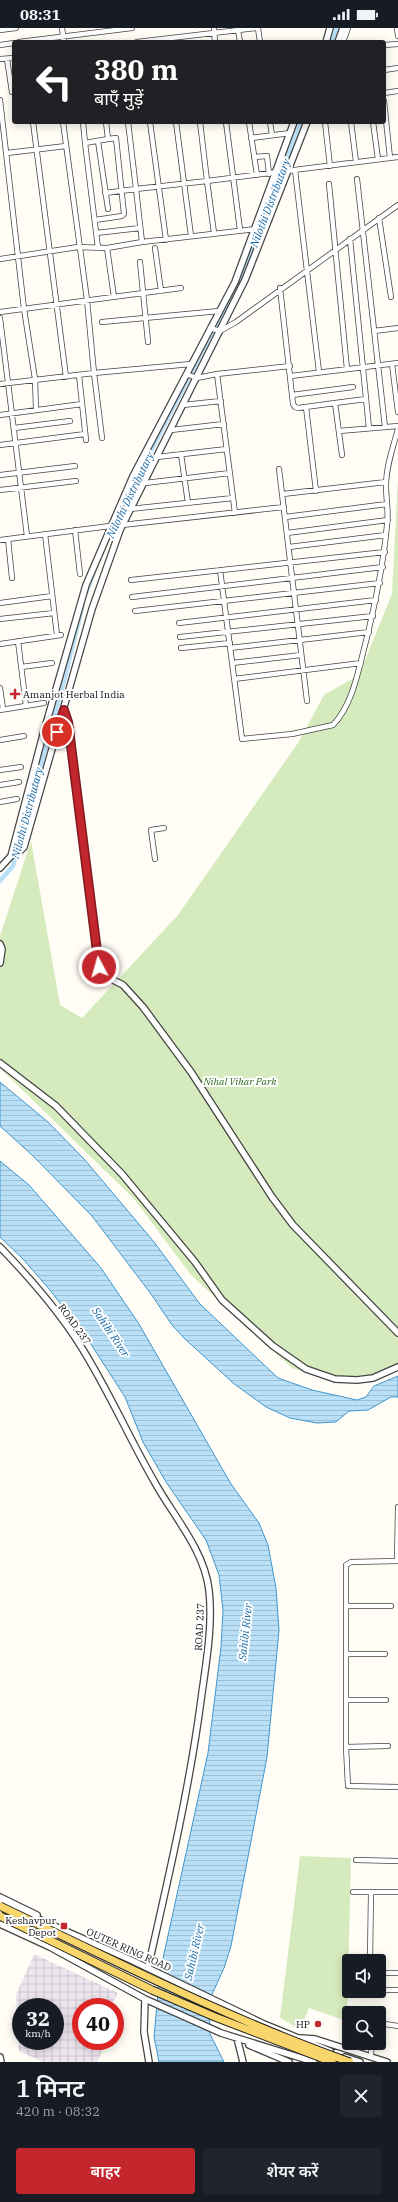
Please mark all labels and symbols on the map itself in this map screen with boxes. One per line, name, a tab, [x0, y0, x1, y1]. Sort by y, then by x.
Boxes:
water label: Nilothi Distributary	[246, 156, 294, 250]
water label: Nilothi Distributary	[103, 449, 157, 541]
place label: Amanjot Herbal India	[23, 688, 125, 701]
marker: Amanjot Herbal India	[10, 689, 20, 699]
pin	[40, 715, 74, 749]
water label: Nilothi Distributary	[8, 765, 46, 861]
position arrow	[78, 946, 120, 988]
park label: Nihal Vihar Park	[202, 1075, 277, 1088]
street label: ROAD 237	[55, 1301, 94, 1347]
water label: Sahibi River	[89, 1303, 134, 1361]
water label: Sahibi River	[235, 1602, 255, 1662]
street label: ROAD 237	[192, 1603, 207, 1651]
place label: Keshavpur Depot	[5, 1914, 57, 1939]
marker: Keshavpur Depot	[59, 1921, 69, 1931]
water label: Sahibi River	[180, 1921, 208, 1983]
street label: OUTER RING ROAD	[84, 1925, 173, 1974]
speed limit sign: 40	[72, 1998, 124, 2050]
place label: HP	[296, 2018, 310, 2031]
marker: HP	[313, 2019, 323, 2029]

